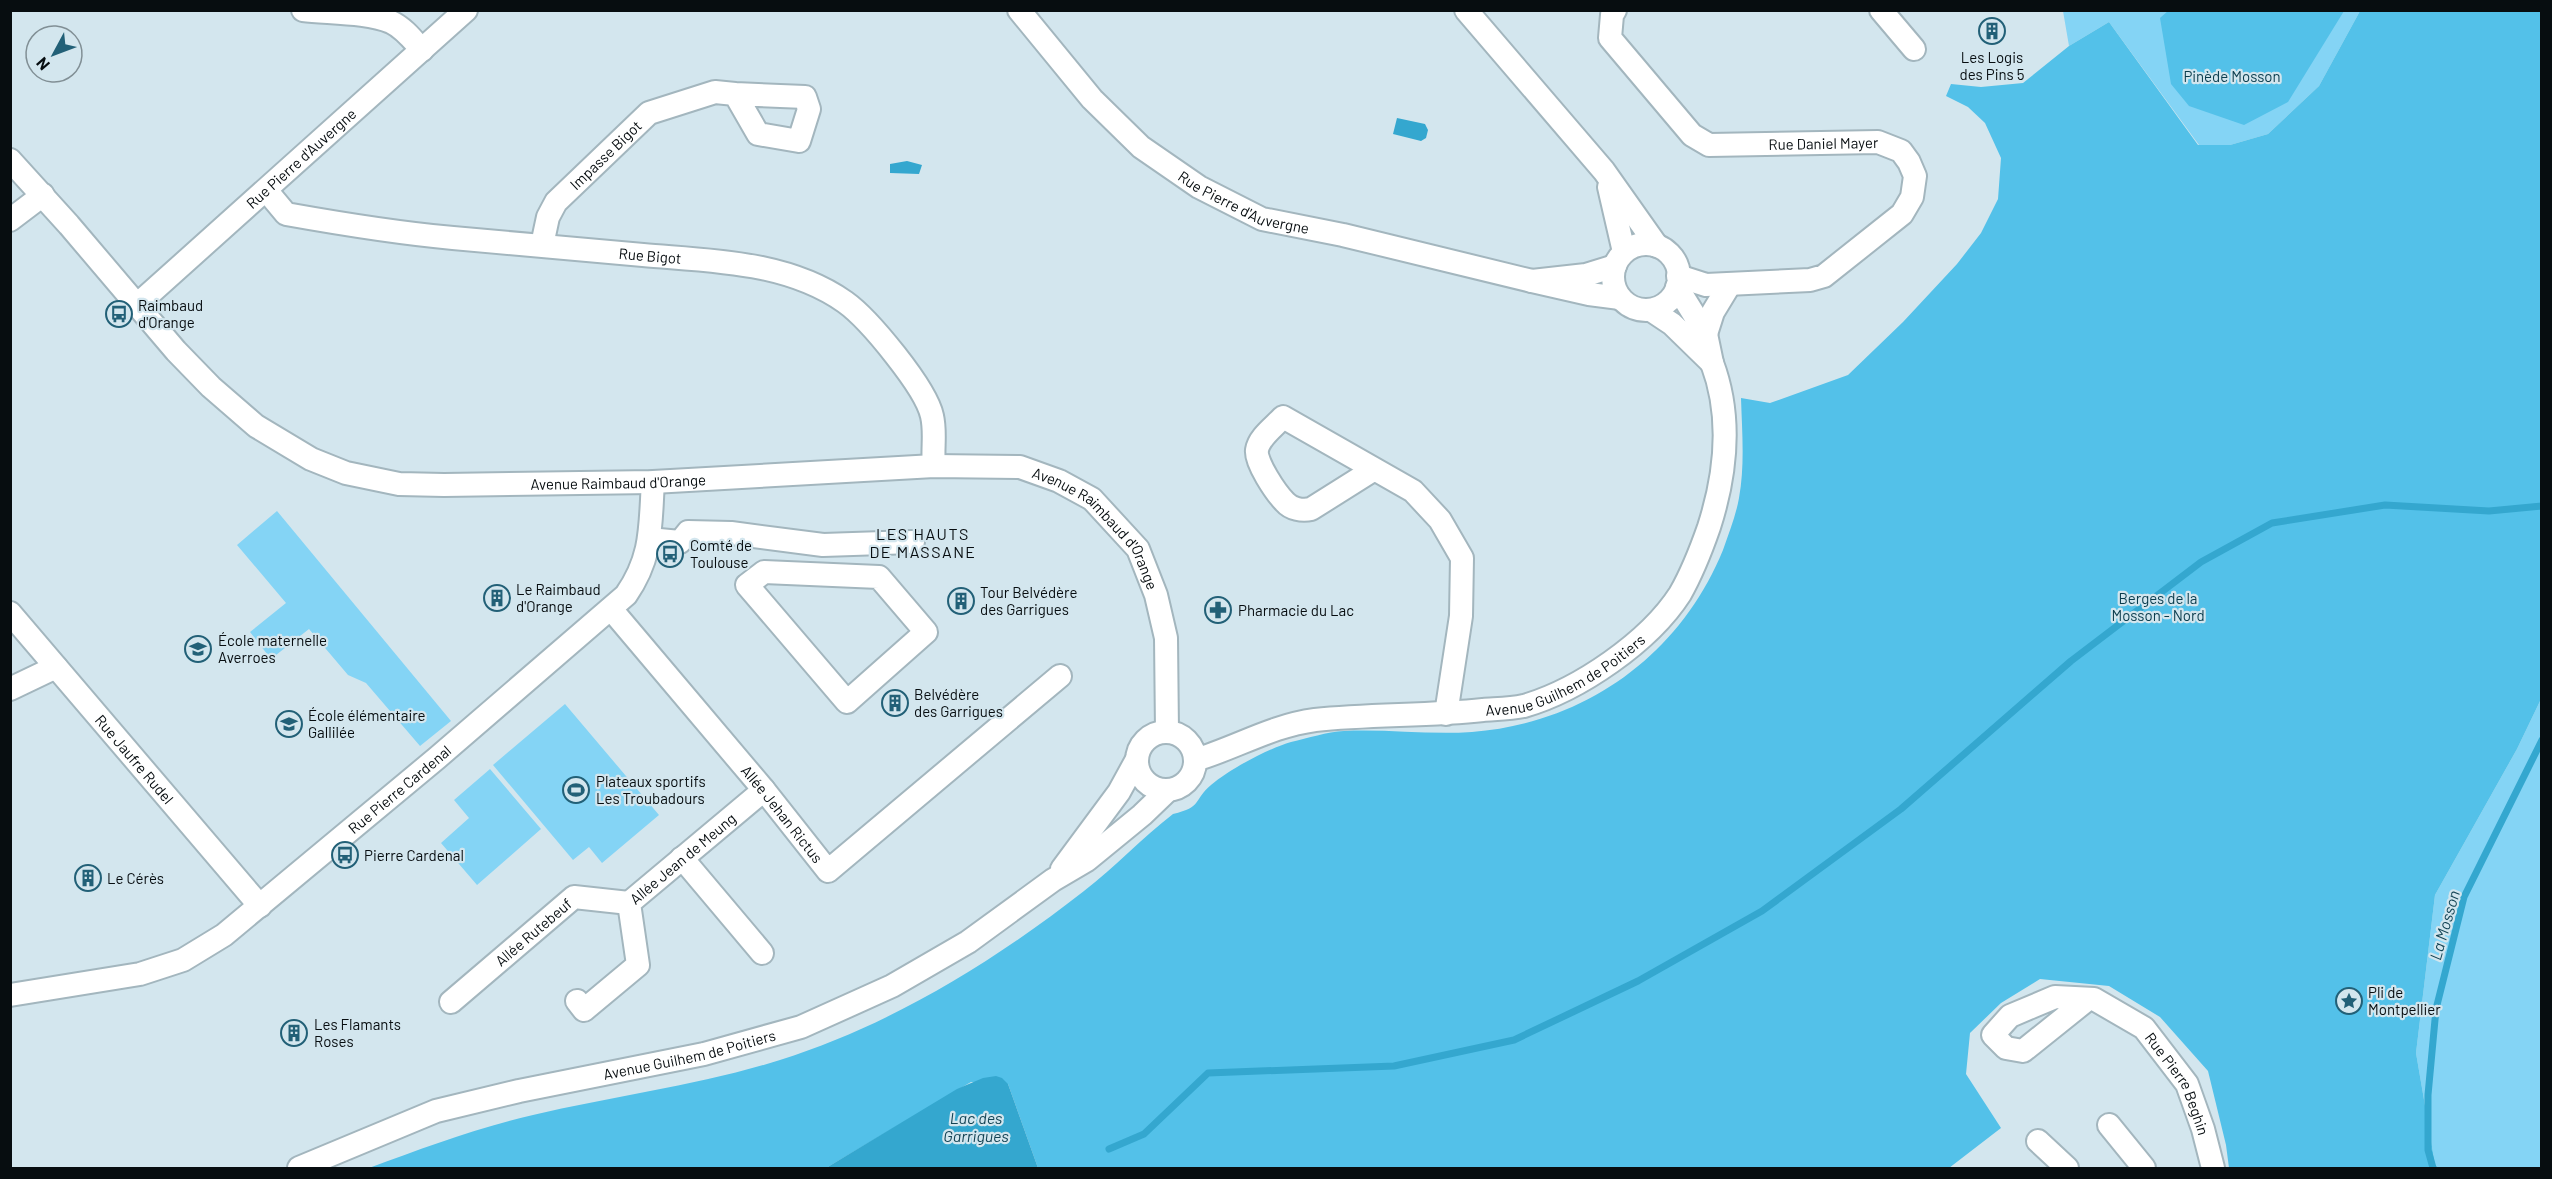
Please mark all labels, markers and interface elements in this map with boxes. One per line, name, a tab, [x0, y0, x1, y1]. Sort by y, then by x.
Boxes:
building icon: Les Logis des Pins 5	[1977, 16, 2007, 46]
north arrow	[24, 24, 84, 84]
place label: Les Logis des Pins 5	[1960, 48, 2024, 83]
text: N	[32, 54, 53, 74]
park label: Pinède Mosson	[2183, 67, 2281, 85]
street label: Rue Pierre d'Auvergne	[242, 104, 359, 212]
street label: Impasse Bigot	[566, 116, 645, 193]
street label: Rue Daniel Mayer	[1768, 133, 1879, 153]
street label: Rue Pierre d'Auvergne	[1175, 167, 1311, 237]
street label: Rue Bigot	[618, 244, 682, 267]
place label: Raimbaud d'Orange	[138, 296, 203, 331]
bus stop icon: Raimbaud d'Orange	[104, 299, 134, 329]
street label: Avenue Raimbaud d'Orange	[1030, 463, 1162, 592]
street label: Avenue Raimbaud d'Orange	[530, 470, 706, 493]
district label: LES HAUTS DE MASSANE	[869, 524, 977, 561]
place label: Comté de Toulouse	[690, 536, 752, 571]
bus stop icon: Comté de Toulouse	[655, 539, 685, 569]
place label: Le Raimbaud d'Orange	[516, 580, 601, 615]
building icon: Le Raimbaud d'Orange	[482, 583, 512, 613]
place label: Tour Belvédère des Garrigues	[980, 583, 1077, 618]
building icon: Tour Belvédère des Garrigues	[946, 586, 976, 616]
park label: Berges de la Mosson - Nord	[2111, 589, 2205, 624]
pharmacy icon: Pharmacie du Lac	[1203, 595, 1233, 625]
place label: Pharmacie du Lac	[1238, 601, 1354, 619]
street label: Avenue Guilhem de Poitiers	[1485, 630, 1648, 719]
place label: École maternelle Averroes	[218, 631, 327, 666]
school or university icon: École maternelle Averroes	[183, 634, 213, 664]
place label: Belvédère des Garrigues	[914, 685, 1003, 720]
building icon: Belvédère des Garrigues	[880, 688, 910, 718]
place label: École élémentaire Gallilée	[308, 706, 426, 741]
school or university icon: École élémentaire Gallilée	[274, 709, 304, 739]
street label: Rue Jaufre Rudel	[92, 711, 178, 807]
street label: Rue Pierre Cardenal	[344, 741, 454, 837]
street label: Allée Jehan Rictus	[738, 761, 827, 866]
place label: Plateaux sportifs Les Troubadours	[596, 772, 706, 807]
sports icon: Plateaux sportifs Les Troubadours	[561, 775, 591, 805]
street label: Allée Jean de Meung	[626, 809, 739, 908]
bus stop icon: Pierre Cardenal	[330, 840, 360, 870]
place label: Pierre Cardenal	[364, 846, 464, 864]
building icon: Le Cérès	[73, 863, 103, 893]
place label: Le Cérès	[107, 869, 164, 887]
water label: La Mosson	[2425, 888, 2463, 962]
street label: Allée Rutebeuf	[491, 894, 575, 970]
place label: Pli de Montpellier	[2368, 983, 2441, 1018]
place icon: Pli de Montpellier	[2334, 986, 2364, 1016]
place label: Les Flamants Roses	[314, 1015, 401, 1050]
building icon: Les Flamants Roses	[279, 1018, 309, 1048]
street label: Avenue Guilhem de Poitiers	[602, 1026, 778, 1083]
street label: Rue Pierre Beghin	[2142, 1029, 2213, 1137]
water label: Lac des Garrigues	[943, 1108, 1009, 1145]

